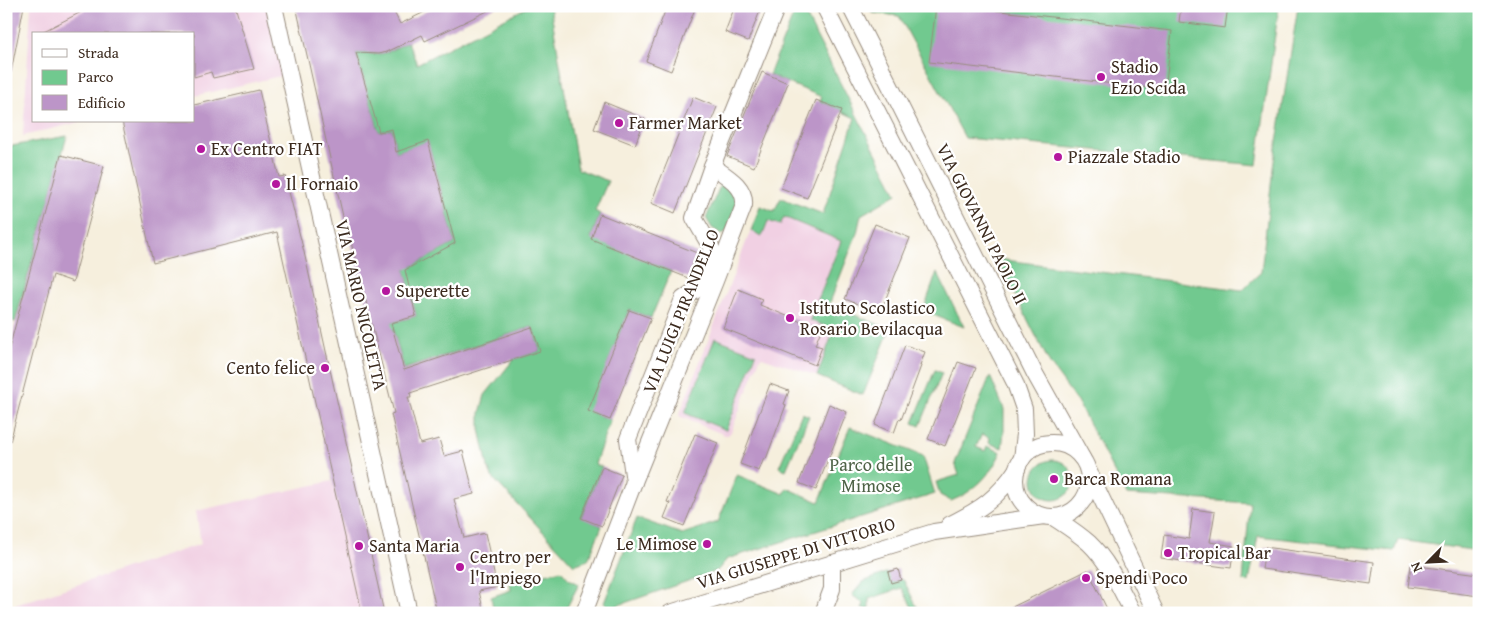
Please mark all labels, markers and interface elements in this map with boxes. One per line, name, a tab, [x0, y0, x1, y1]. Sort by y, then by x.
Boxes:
legend	[32, 32, 195, 122]
text: Strada	[78, 42, 119, 63]
place label: Stadio Ezio Scida	[1111, 53, 1187, 101]
text: Parco	[78, 66, 114, 87]
marker: Stadio Ezio Scida	[1095, 71, 1107, 83]
text: Edificio	[78, 92, 126, 113]
place label: Farmer Market	[629, 109, 742, 136]
marker: Farmer Market	[613, 117, 625, 129]
place label: Ex Centro FIAT	[211, 135, 323, 162]
street label: VIA GIOVANNI PAOLO II	[930, 138, 1035, 309]
marker: Ex Centro FIAT	[195, 143, 207, 155]
place label: Piazzale Stadio	[1068, 143, 1180, 170]
marker: Piazzale Stadio	[1052, 151, 1064, 163]
place label: Il Fornaio	[286, 170, 358, 197]
marker: Il Fornaio	[270, 178, 282, 190]
street label: VIA MARIO NICOLETTA	[329, 217, 394, 393]
street label: VIA LUIGI PIRANDELLO	[635, 224, 726, 397]
place label: Superette	[396, 277, 469, 304]
marker: Superette	[380, 285, 392, 297]
place label: Istituto Scolastico Rosario Bevilacqua	[800, 294, 943, 342]
marker: Istituto Scolastico Rosario Bevilacqua	[784, 312, 796, 324]
place label: Cento felice	[226, 354, 315, 381]
marker: Cento felice	[319, 362, 331, 374]
park label: Parco delle Mimose	[829, 451, 913, 499]
place label: Barca Romana	[1064, 465, 1172, 492]
marker: Barca Romana	[1048, 473, 1060, 485]
street label: VIA GIUSEPPE DI VITTORIO	[693, 509, 898, 596]
place label: Le Mimose	[617, 530, 697, 557]
place label: Santa Maria	[369, 532, 460, 559]
north arrow	[1402, 536, 1452, 586]
marker: Le Mimose	[701, 538, 713, 550]
place label: Tropical Bar	[1178, 539, 1271, 566]
marker: Santa Maria	[353, 540, 365, 552]
place label: Centro per l'Impiego	[470, 543, 551, 591]
marker: Tropical Bar	[1162, 547, 1174, 559]
text: N	[1405, 558, 1427, 576]
marker: Centro per l'Impiego	[454, 561, 466, 573]
place label: Spendi Poco	[1096, 564, 1188, 591]
marker: Spendi Poco	[1080, 572, 1092, 584]

